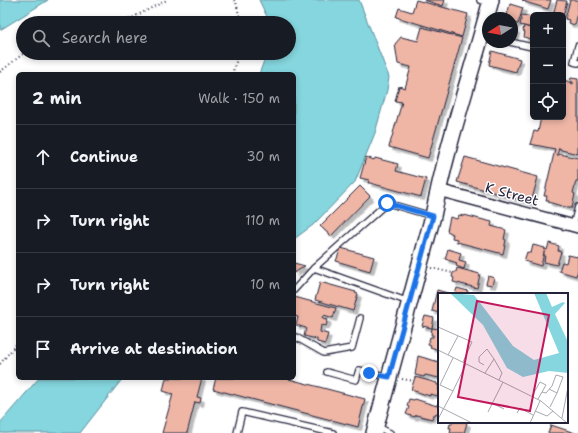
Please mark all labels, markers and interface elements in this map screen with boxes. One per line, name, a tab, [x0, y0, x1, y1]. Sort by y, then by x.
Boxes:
north arrow	[482, 12, 518, 48]
map controls	[530, 12, 566, 120]
button: +	[530, 12, 566, 48]
search box	[16, 16, 296, 60]
icon: search	[30, 27, 52, 49]
text: Search here	[62, 28, 148, 48]
button: −	[530, 48, 566, 84]
button: locate	[530, 84, 566, 120]
text: 2 min	[32, 87, 82, 109]
text: Walk · 150 m	[198, 90, 280, 107]
icon: ahead	[32, 146, 54, 168]
text: Continue	[70, 147, 138, 167]
text: 30 m	[246, 148, 280, 165]
street label: K Street	[483, 178, 541, 210]
route start	[378, 194, 396, 212]
icon: right	[32, 210, 54, 232]
text: Turn right	[70, 211, 150, 231]
text: 110 m	[245, 212, 280, 229]
icon: right	[32, 274, 54, 296]
text: Turn right	[70, 275, 150, 295]
text: 10 m	[250, 276, 280, 293]
inset map	[438, 293, 568, 423]
icon: arrive	[32, 338, 54, 360]
text: Arrive at destination	[70, 339, 238, 359]
route end	[360, 364, 378, 382]

